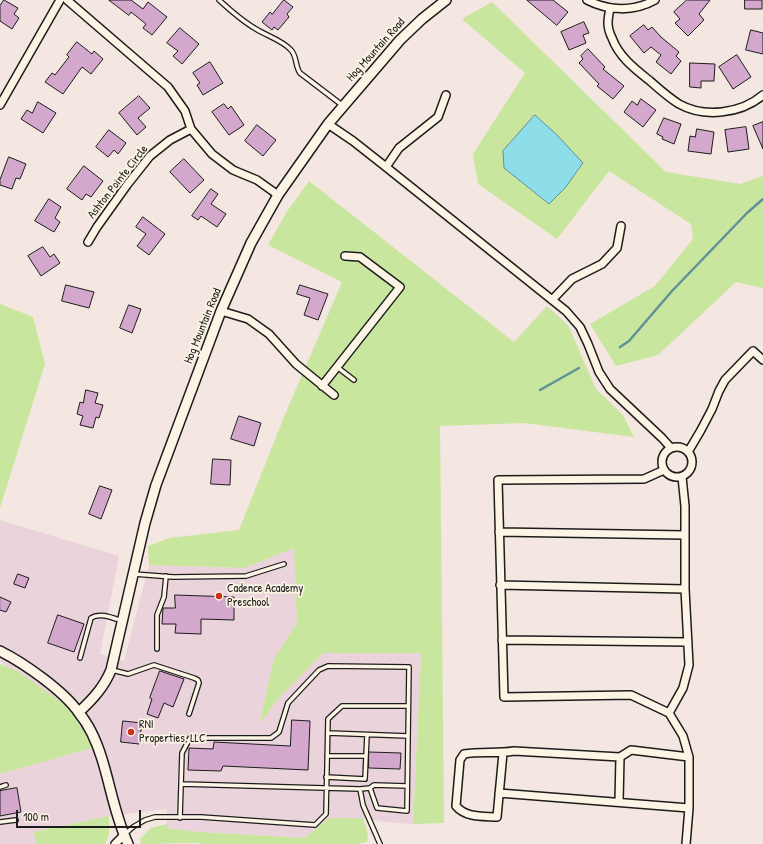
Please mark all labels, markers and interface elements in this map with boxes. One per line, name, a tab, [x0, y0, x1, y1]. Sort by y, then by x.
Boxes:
street label: Hog Mountain Road	[344, 15, 408, 85]
street label: Ashton Pointe Circle	[85, 142, 151, 222]
street label: Hog Mountain Road	[181, 286, 225, 366]
place label: Cadence Academy Preschool	[227, 582, 303, 610]
marker: Cadence Academy Preschool	[214, 591, 224, 601]
place label: RNI Properties, LLC	[139, 718, 206, 746]
marker: RNI Properties, LLC	[126, 727, 136, 737]
scale bar	[18, 802, 143, 828]
text: 100 m	[23, 808, 49, 825]

